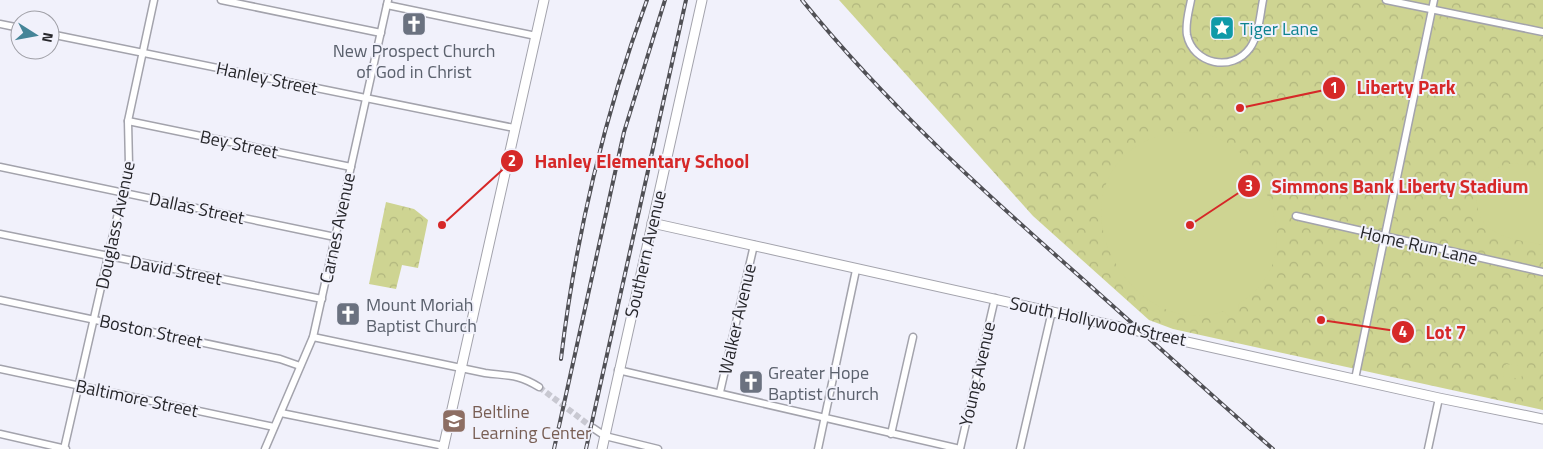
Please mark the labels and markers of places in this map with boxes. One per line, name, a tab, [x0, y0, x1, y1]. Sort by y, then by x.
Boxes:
church icon: New Prospect Church of God in Christ	[401, 11, 427, 37]
place icon: Tiger Lane	[1209, 15, 1235, 41]
place label: Tiger Lane	[1240, 15, 1318, 42]
place label: New Prospect Church of God in Christ	[333, 37, 495, 85]
callout: Liberty Park	[1322, 71, 1466, 105]
callout: Hanley Elementary School	[499, 144, 759, 178]
callout: Simmons Bank Liberty Stadium	[1236, 169, 1538, 203]
place label: Mount Moriah Baptist Church	[366, 291, 477, 339]
church icon: Mount Moriah Baptist Church	[335, 301, 361, 327]
callout: Lot 7	[1391, 315, 1476, 349]
place label: Greater Hope Baptist Church	[768, 359, 879, 407]
church icon: Greater Hope Baptist Church	[738, 369, 764, 395]
place label: Beltline Learning Center	[472, 398, 591, 446]
school or university icon: Beltline Learning Center	[441, 408, 467, 434]

